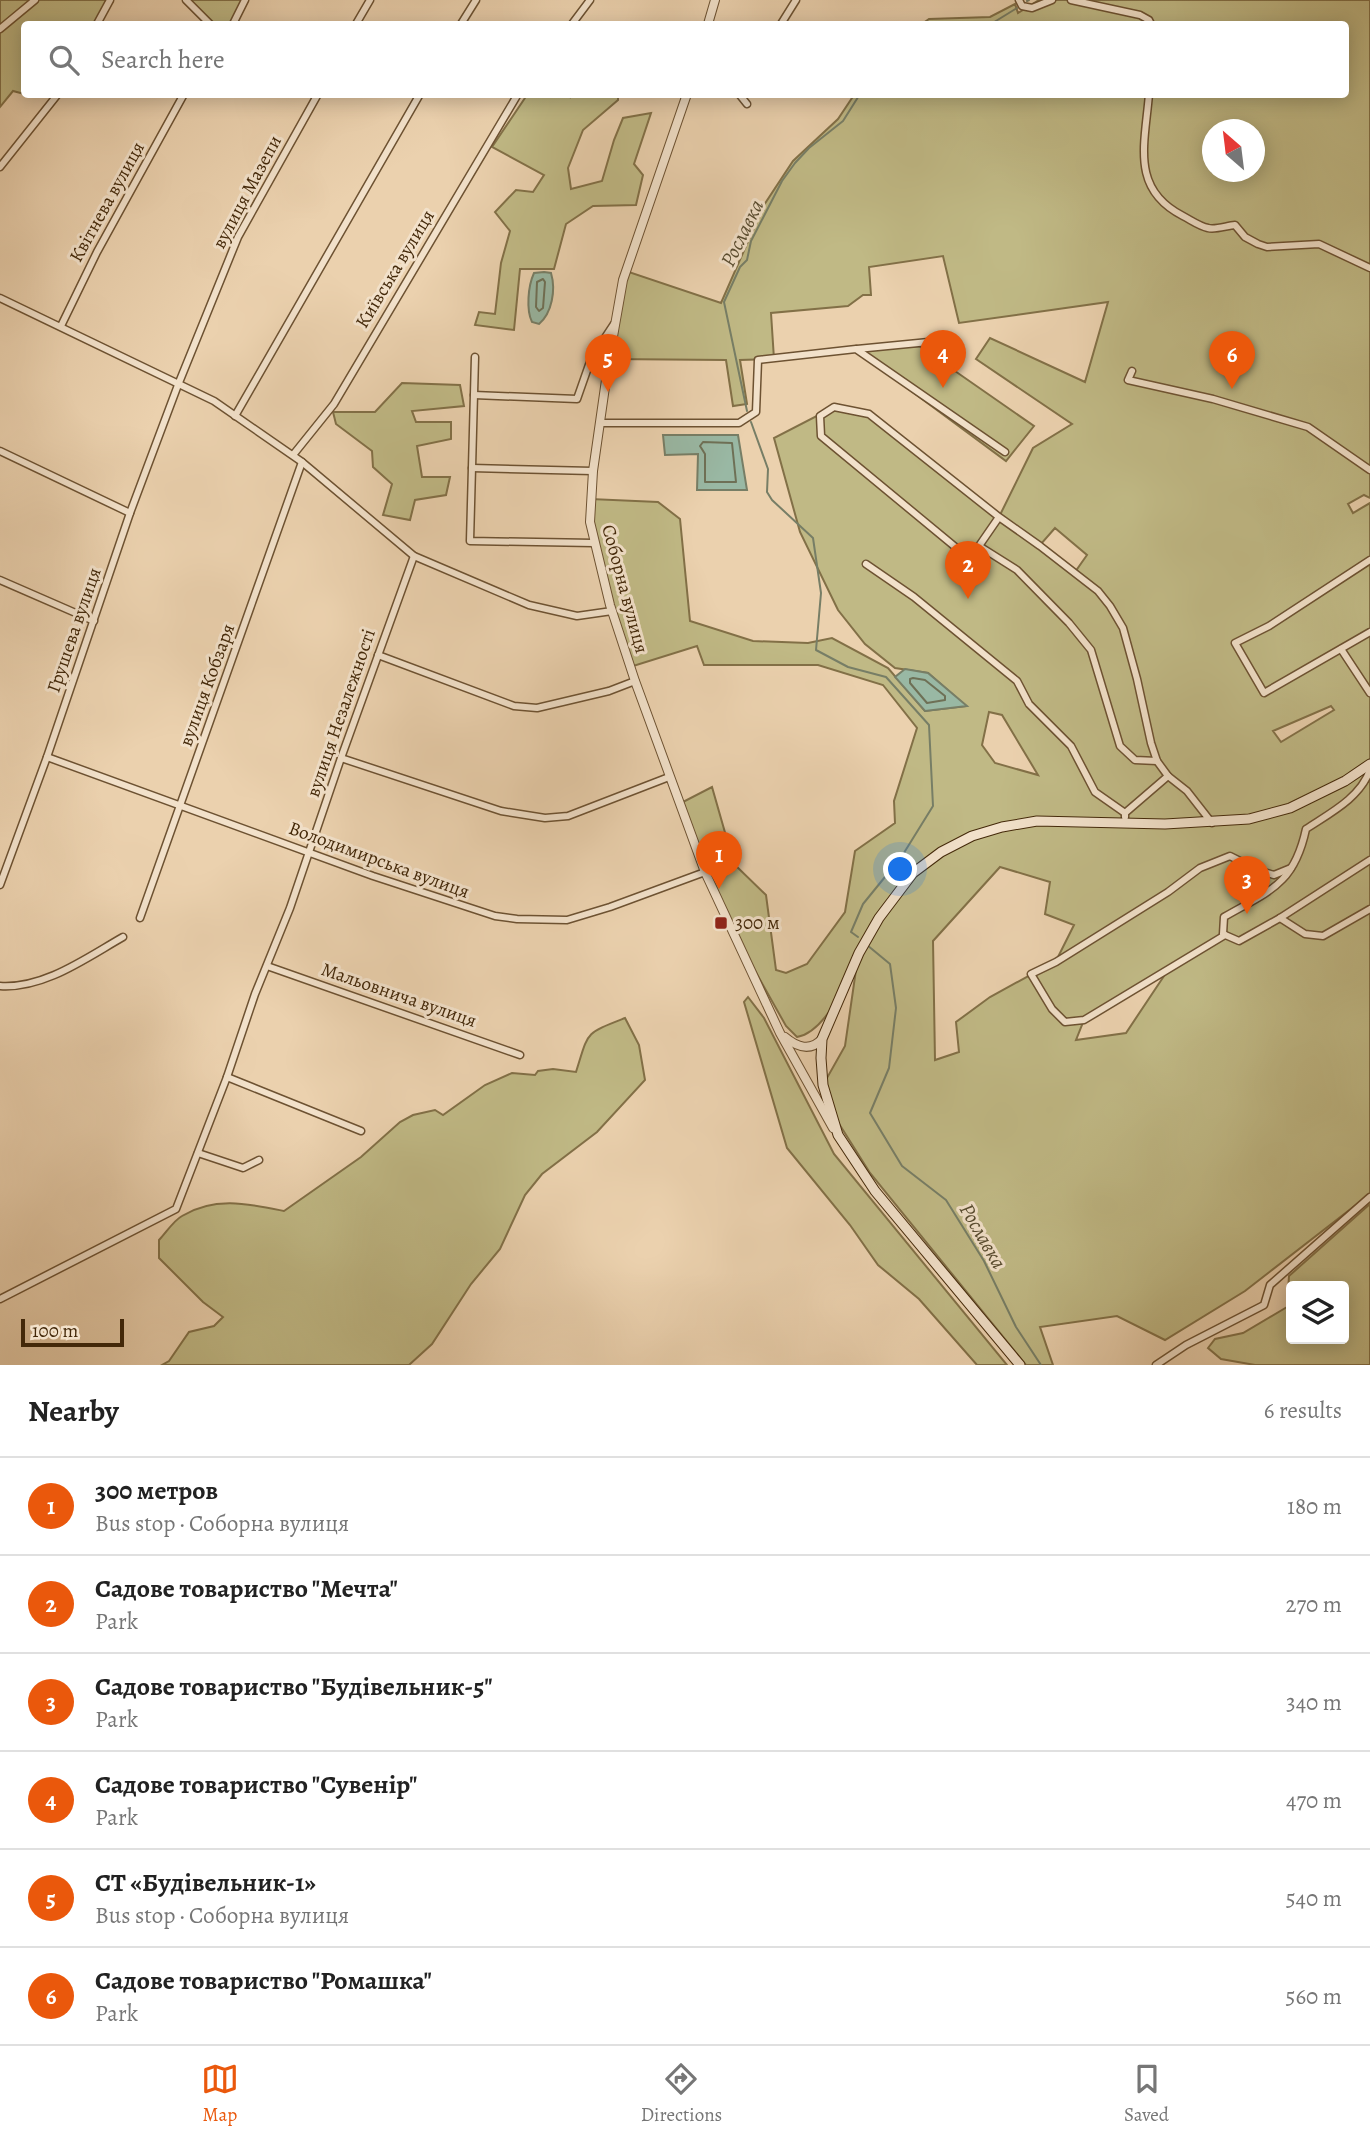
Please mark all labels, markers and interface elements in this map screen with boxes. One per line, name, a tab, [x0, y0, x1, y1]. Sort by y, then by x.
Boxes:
search box	[21, 21, 1349, 98]
icon: search	[45, 41, 83, 79]
text: Search here	[101, 42, 225, 77]
north arrow	[1202, 119, 1265, 182]
street label: вулиця Мазепи	[206, 131, 288, 253]
street label: Квітнева вулиця	[63, 137, 151, 267]
water label: Рославка	[714, 195, 770, 271]
street label: Київська вулиця	[349, 205, 441, 333]
pin: 4	[920, 330, 966, 388]
pin: 6	[1209, 331, 1255, 389]
pin: 5	[585, 334, 631, 392]
street label: Соборна вулиця	[595, 522, 655, 656]
pin: 2	[945, 541, 991, 599]
street label: Грушева вулиця	[40, 564, 108, 696]
street label: вулиця Кобзаря	[173, 620, 241, 750]
street label: вулиця Незалежності	[300, 626, 382, 800]
street label: Володимирська вулиця	[285, 815, 473, 905]
pin: 1	[696, 831, 742, 889]
your location	[883, 852, 917, 886]
pin: 3	[1224, 856, 1270, 914]
place label: 300 м	[735, 910, 780, 936]
marker: 300 м	[713, 915, 729, 931]
street label: Мальовнича вулиця	[318, 956, 480, 1034]
water label: Рославка	[953, 1198, 1013, 1274]
map controls	[1286, 1281, 1349, 1344]
button: layers	[1286, 1281, 1349, 1344]
scale bar	[21, 1316, 124, 1348]
text: 100 m	[32, 1318, 78, 1344]
text: Nearby	[28, 1391, 119, 1431]
text: 6 results	[1264, 1395, 1342, 1426]
text: 300 метров	[95, 1473, 218, 1508]
text: 1	[47, 1491, 55, 1522]
text: 180 m	[1287, 1491, 1342, 1522]
text: Bus stop · Соборна вулиця	[95, 1508, 349, 1539]
text: Садове товариство "Мечта"	[95, 1571, 398, 1606]
text: 2	[45, 1589, 57, 1620]
text: 270 m	[1285, 1589, 1342, 1620]
text: Park	[95, 1606, 138, 1637]
text: Садове товариство "Будівельник-5"	[95, 1669, 493, 1704]
text: 3	[46, 1687, 56, 1718]
text: 340 m	[1286, 1687, 1342, 1718]
text: Park	[95, 1704, 138, 1735]
text: Садове товариство "Сувенір"	[95, 1767, 417, 1802]
text: 4	[46, 1785, 56, 1816]
text: 470 m	[1286, 1785, 1342, 1816]
text: Park	[95, 1802, 138, 1833]
text: СТ «Будівельник-1»	[95, 1865, 316, 1900]
text: 5	[46, 1883, 56, 1914]
text: 540 m	[1286, 1883, 1342, 1914]
text: Bus stop · Соборна вулиця	[95, 1900, 349, 1931]
text: Садове товариство "Ромашка"	[95, 1963, 432, 1998]
text: 6	[46, 1981, 56, 2012]
text: 560 m	[1286, 1981, 1342, 2012]
text: Park	[95, 1998, 138, 2029]
tab: Map	[201, 2060, 239, 2128]
tab: Directions	[641, 2060, 722, 2128]
tab: Saved	[1124, 2060, 1169, 2128]

